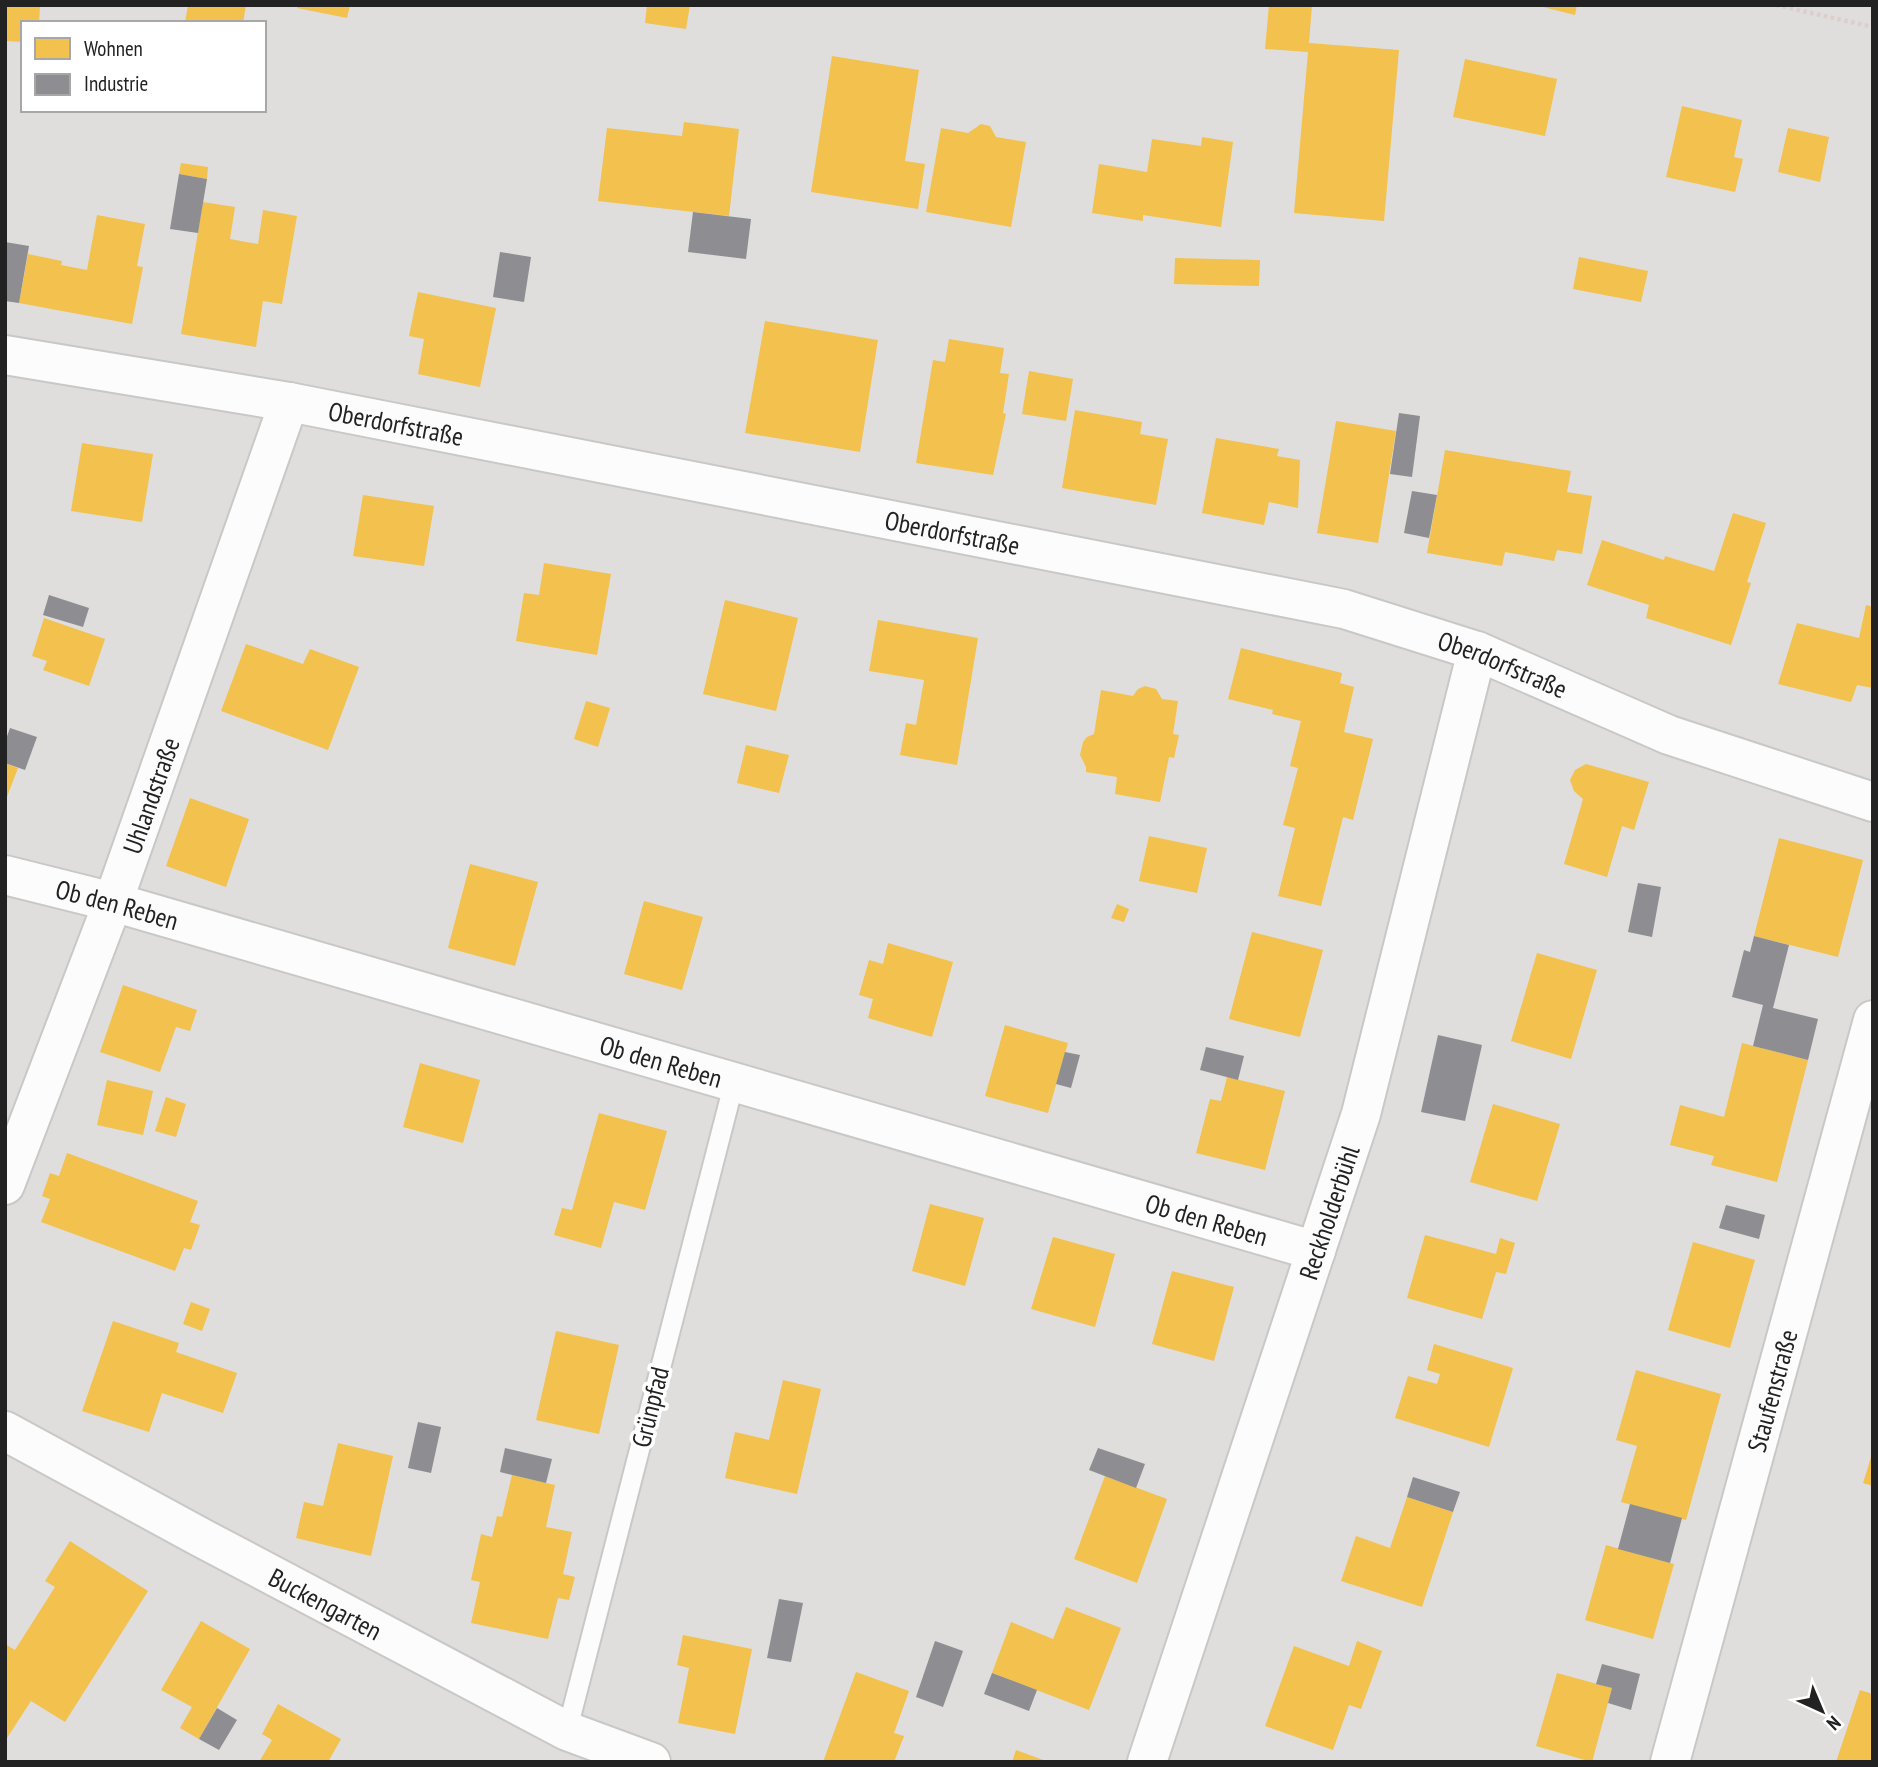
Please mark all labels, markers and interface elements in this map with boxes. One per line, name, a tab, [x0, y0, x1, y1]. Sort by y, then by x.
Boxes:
legend	[21, 21, 266, 112]
text: Wohnen	[84, 35, 143, 62]
text: Industrie	[84, 70, 148, 97]
street label: Oberdorfstraße	[326, 394, 466, 452]
street label: Oberdorfstraße	[882, 503, 1023, 562]
street label: Oberdorfstraße	[1434, 623, 1572, 705]
street label: Uhlandstraße	[115, 733, 186, 858]
street label: Ob den Reben	[53, 872, 182, 937]
street label: Ob den Reben	[596, 1028, 726, 1094]
street label: Reckholderbühl	[1291, 1141, 1366, 1284]
street label: Ob den Reben	[1142, 1186, 1272, 1253]
street label: Staufenstraße	[1739, 1326, 1804, 1456]
street label: Grünpfad	[624, 1363, 676, 1451]
street label: Buckengarten	[263, 1560, 388, 1647]
north arrow	[1787, 1676, 1857, 1746]
text: N	[1822, 1711, 1846, 1735]

